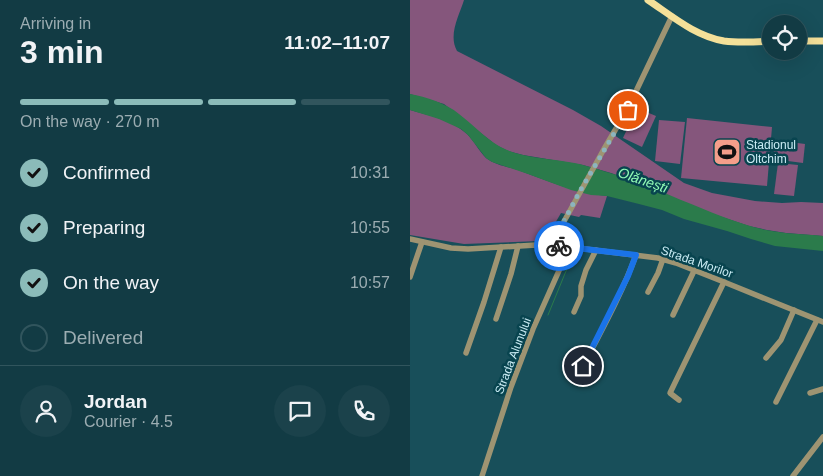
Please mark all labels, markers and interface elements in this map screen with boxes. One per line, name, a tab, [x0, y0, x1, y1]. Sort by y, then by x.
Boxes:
text: Arriving in	[20, 15, 91, 32]
map controls	[762, 15, 807, 60]
button: locate	[762, 15, 807, 60]
text: 11:02–11:07	[284, 32, 390, 53]
text: 3 min	[20, 34, 104, 70]
pin	[607, 89, 649, 131]
icon: bag	[614, 96, 642, 124]
text: On the way · 270 m	[20, 113, 160, 130]
sports icon: Stadionul Oltchim	[712, 137, 742, 167]
place label: Stadionul Oltchim	[746, 138, 796, 166]
icon: check	[20, 159, 48, 187]
text: Confirmed	[63, 162, 151, 183]
text: 10:31	[350, 164, 390, 181]
water label: Olănești	[616, 164, 671, 196]
icon: check	[20, 214, 48, 242]
text: Preparing	[63, 217, 145, 238]
text: 10:55	[350, 219, 390, 236]
courier	[534, 221, 584, 271]
icon: bike	[545, 232, 573, 260]
street label: Strada Morilor	[659, 243, 735, 281]
icon: check	[20, 269, 48, 297]
text: On the way	[63, 272, 159, 293]
text: 10:57	[350, 274, 390, 291]
street label: Strada Alunului	[492, 316, 534, 396]
text: Delivered	[63, 327, 143, 348]
pin	[562, 345, 604, 387]
icon: home	[569, 352, 597, 380]
button: person	[20, 385, 72, 437]
button: chat	[274, 385, 326, 437]
button: phone	[338, 385, 390, 437]
text: Jordan	[84, 391, 147, 412]
text: Courier · 4.5	[84, 413, 173, 430]

